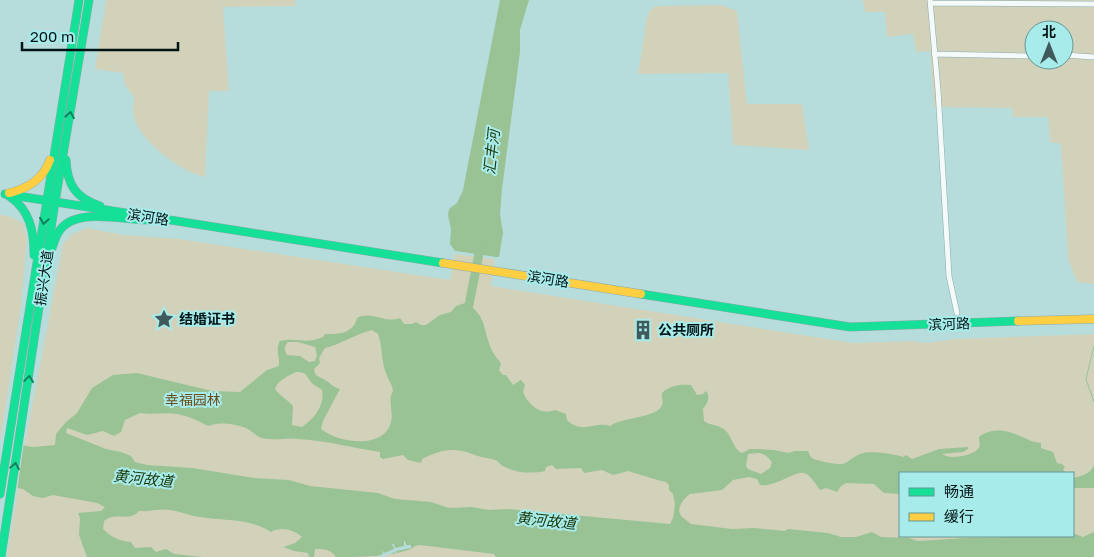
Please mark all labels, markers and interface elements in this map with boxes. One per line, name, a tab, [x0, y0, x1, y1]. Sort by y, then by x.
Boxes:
scale bar	[22, 20, 179, 52]
north arrow	[1024, 20, 1074, 70]
text: 北	[1042, 23, 1056, 40]
text: 200 m	[30, 27, 74, 45]
one-way arrow	[64, 110, 74, 119]
water label: 汇丰河	[480, 126, 503, 175]
street label: 滨河路	[126, 205, 170, 228]
one-way arrow	[39, 217, 49, 225]
street label: 振兴大道	[31, 249, 56, 307]
street label: 滨河路	[526, 267, 570, 290]
place icon: 结婚证书	[153, 308, 175, 330]
place label: 结婚证书	[179, 310, 235, 327]
street label: 滨河路	[928, 314, 970, 333]
building icon: 公共厕所	[632, 319, 654, 341]
place label: 公共厕所	[658, 321, 714, 338]
one-way arrow	[23, 375, 34, 383]
park label: 幸福园林	[165, 391, 221, 408]
one-way arrow	[10, 461, 20, 470]
water label: 黄河故道	[112, 466, 176, 490]
legend	[899, 472, 1074, 537]
text: 畅通	[944, 482, 974, 500]
text: 缓行	[944, 507, 974, 525]
water label: 黄河故道	[515, 508, 579, 532]

